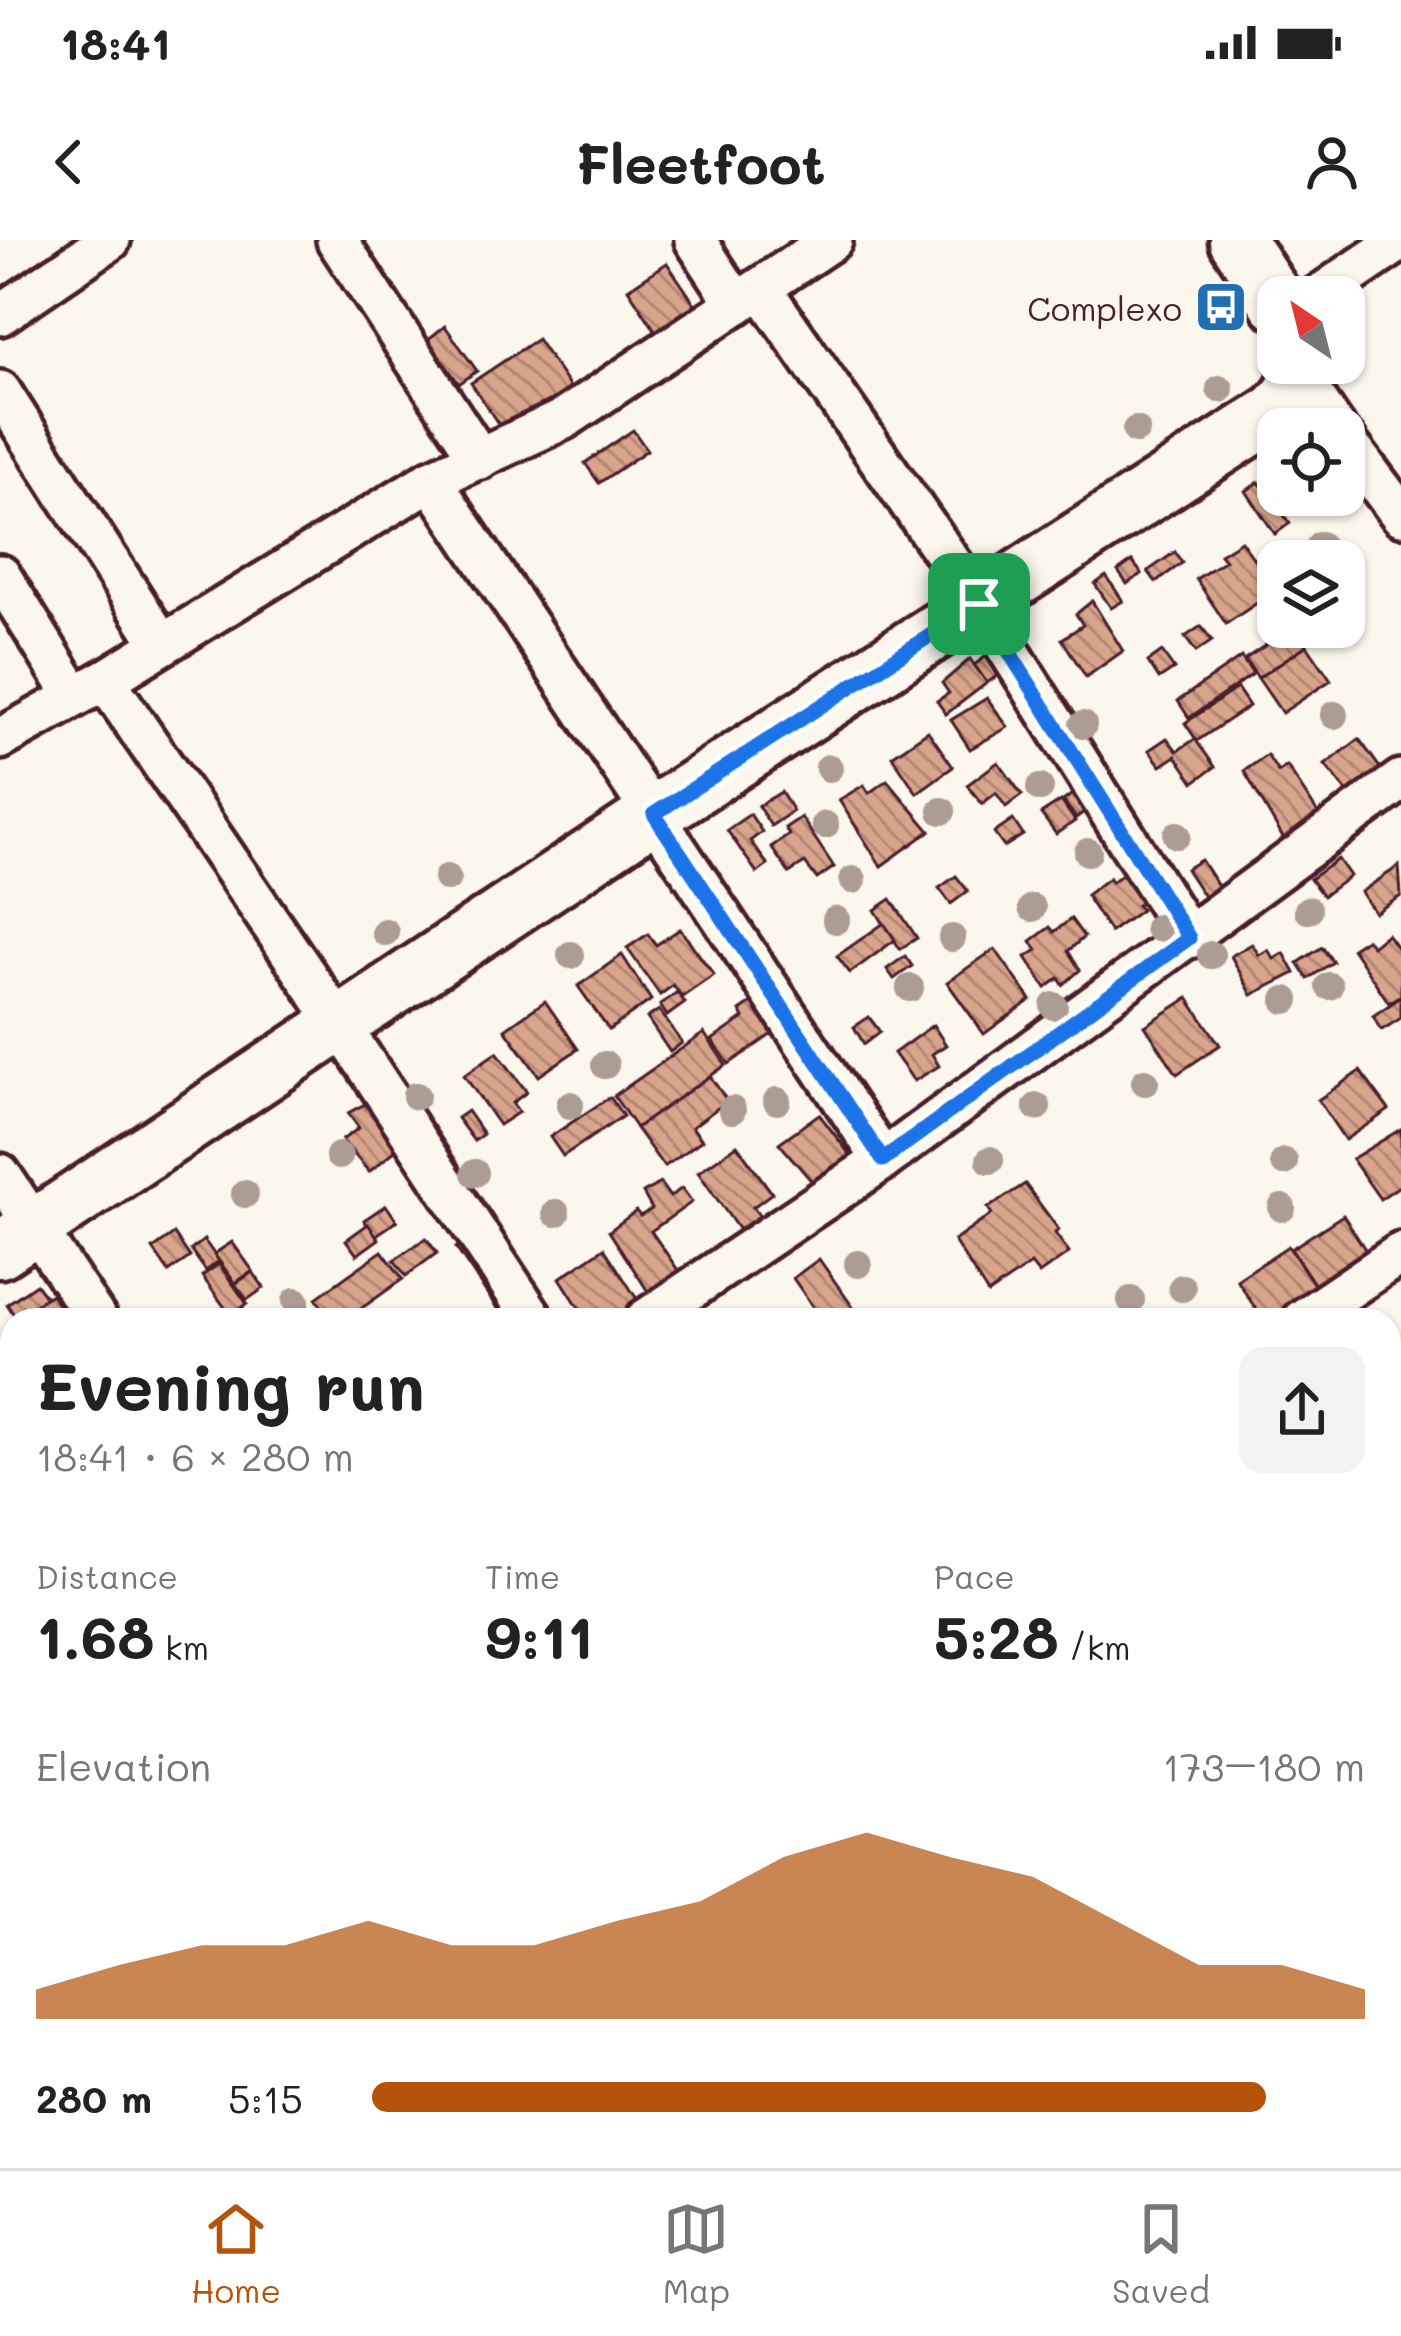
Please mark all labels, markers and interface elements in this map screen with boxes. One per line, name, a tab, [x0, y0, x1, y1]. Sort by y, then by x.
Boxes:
text: 18:41	[60, 13, 171, 71]
text: Fleetfoot	[575, 127, 826, 198]
icon: back	[36, 129, 102, 195]
icon: person	[1299, 129, 1365, 195]
north arrow	[1257, 276, 1365, 384]
map controls	[1257, 276, 1365, 648]
bus stop icon: Complexo	[1193, 279, 1249, 335]
place label: Complexo	[1027, 286, 1182, 329]
button: locate	[1257, 408, 1365, 516]
button: layers	[1257, 540, 1365, 648]
pin	[928, 553, 1030, 655]
icon: arrive	[946, 571, 1012, 637]
text: Evening run	[36, 1342, 425, 1428]
button: share	[1239, 1347, 1365, 1473]
text: 18:41 · 6 × 280 m	[36, 1430, 354, 1481]
text: Distance	[36, 1554, 178, 1597]
text: Time	[485, 1554, 560, 1597]
text: Pace	[934, 1554, 1015, 1597]
text: 1.68	[36, 1597, 155, 1675]
text: 9:11	[485, 1597, 593, 1675]
text: 5:28	[934, 1597, 1059, 1675]
text: km	[155, 1625, 209, 1668]
text: /km	[1059, 1625, 1131, 1668]
text: Elevation	[36, 1740, 211, 1791]
text: 173–180 m	[1162, 1740, 1365, 1791]
text: 280 m	[36, 2072, 152, 2123]
text: 5:15	[228, 2072, 303, 2123]
tab: Home	[191, 2196, 281, 2311]
tab: Map	[663, 2196, 730, 2311]
tab: Saved	[1112, 2196, 1210, 2311]

